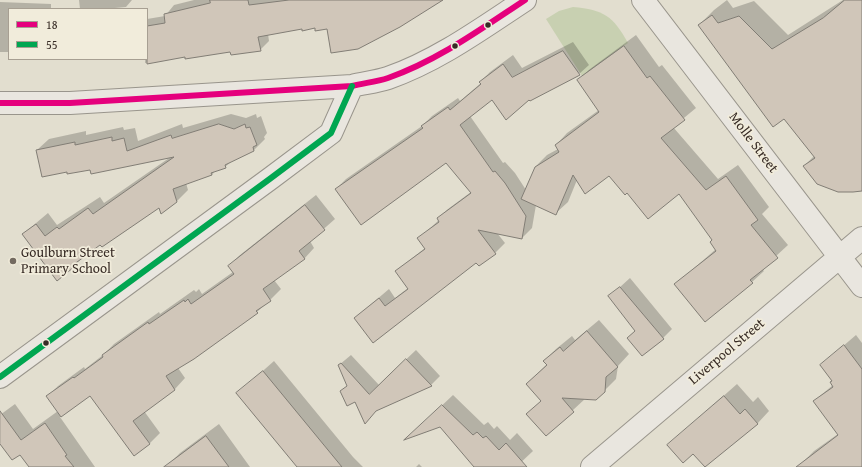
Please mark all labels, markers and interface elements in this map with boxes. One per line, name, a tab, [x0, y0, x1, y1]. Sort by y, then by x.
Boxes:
legend	[8, 8, 148, 60]
text: 18	[46, 16, 58, 33]
unlabelled marker	[483, 20, 493, 30]
text: 55	[46, 36, 58, 53]
unlabelled marker	[450, 41, 460, 51]
street label: Molle Street	[725, 109, 781, 177]
place label: Goulburn Street Primary School	[21, 245, 115, 278]
marker: Goulburn Street Primary School	[8, 256, 18, 266]
street label: Liverpool Street	[686, 315, 768, 389]
unlabelled marker	[41, 338, 51, 348]

